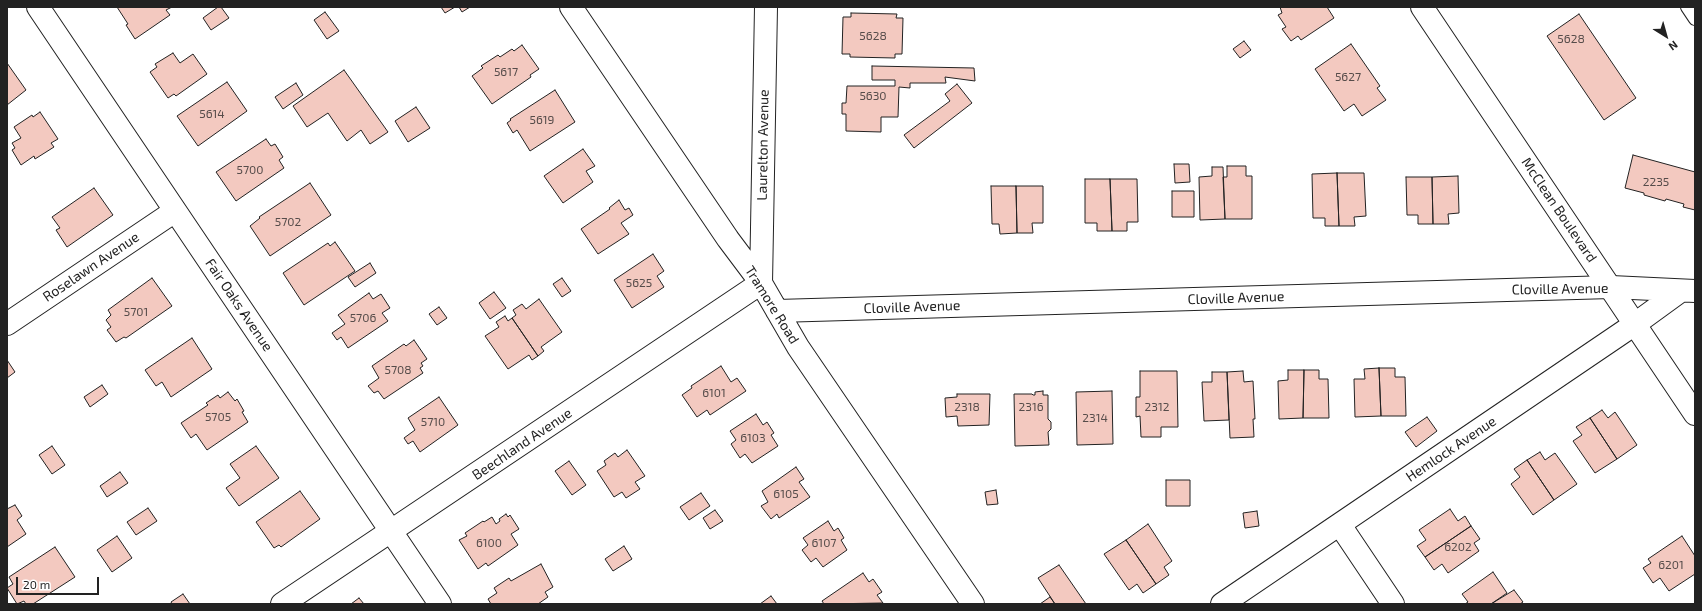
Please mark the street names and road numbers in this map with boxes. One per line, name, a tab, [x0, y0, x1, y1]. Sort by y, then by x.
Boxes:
street label: Laurelton Avenue	[754, 89, 772, 201]
street label: McClean Boulevard	[1518, 155, 1600, 265]
street label: Roselawn Avenue	[40, 229, 142, 305]
street label: Fair Oaks Avenue	[202, 255, 276, 355]
street label: Tramore Road	[741, 263, 803, 347]
street label: Cloville Avenue	[1511, 280, 1609, 298]
street label: Cloville Avenue	[1187, 288, 1285, 308]
street label: Cloville Avenue	[863, 297, 961, 317]
street label: Beechland Avenue	[469, 404, 575, 484]
street label: Hemlock Avenue	[1403, 413, 1499, 485]

